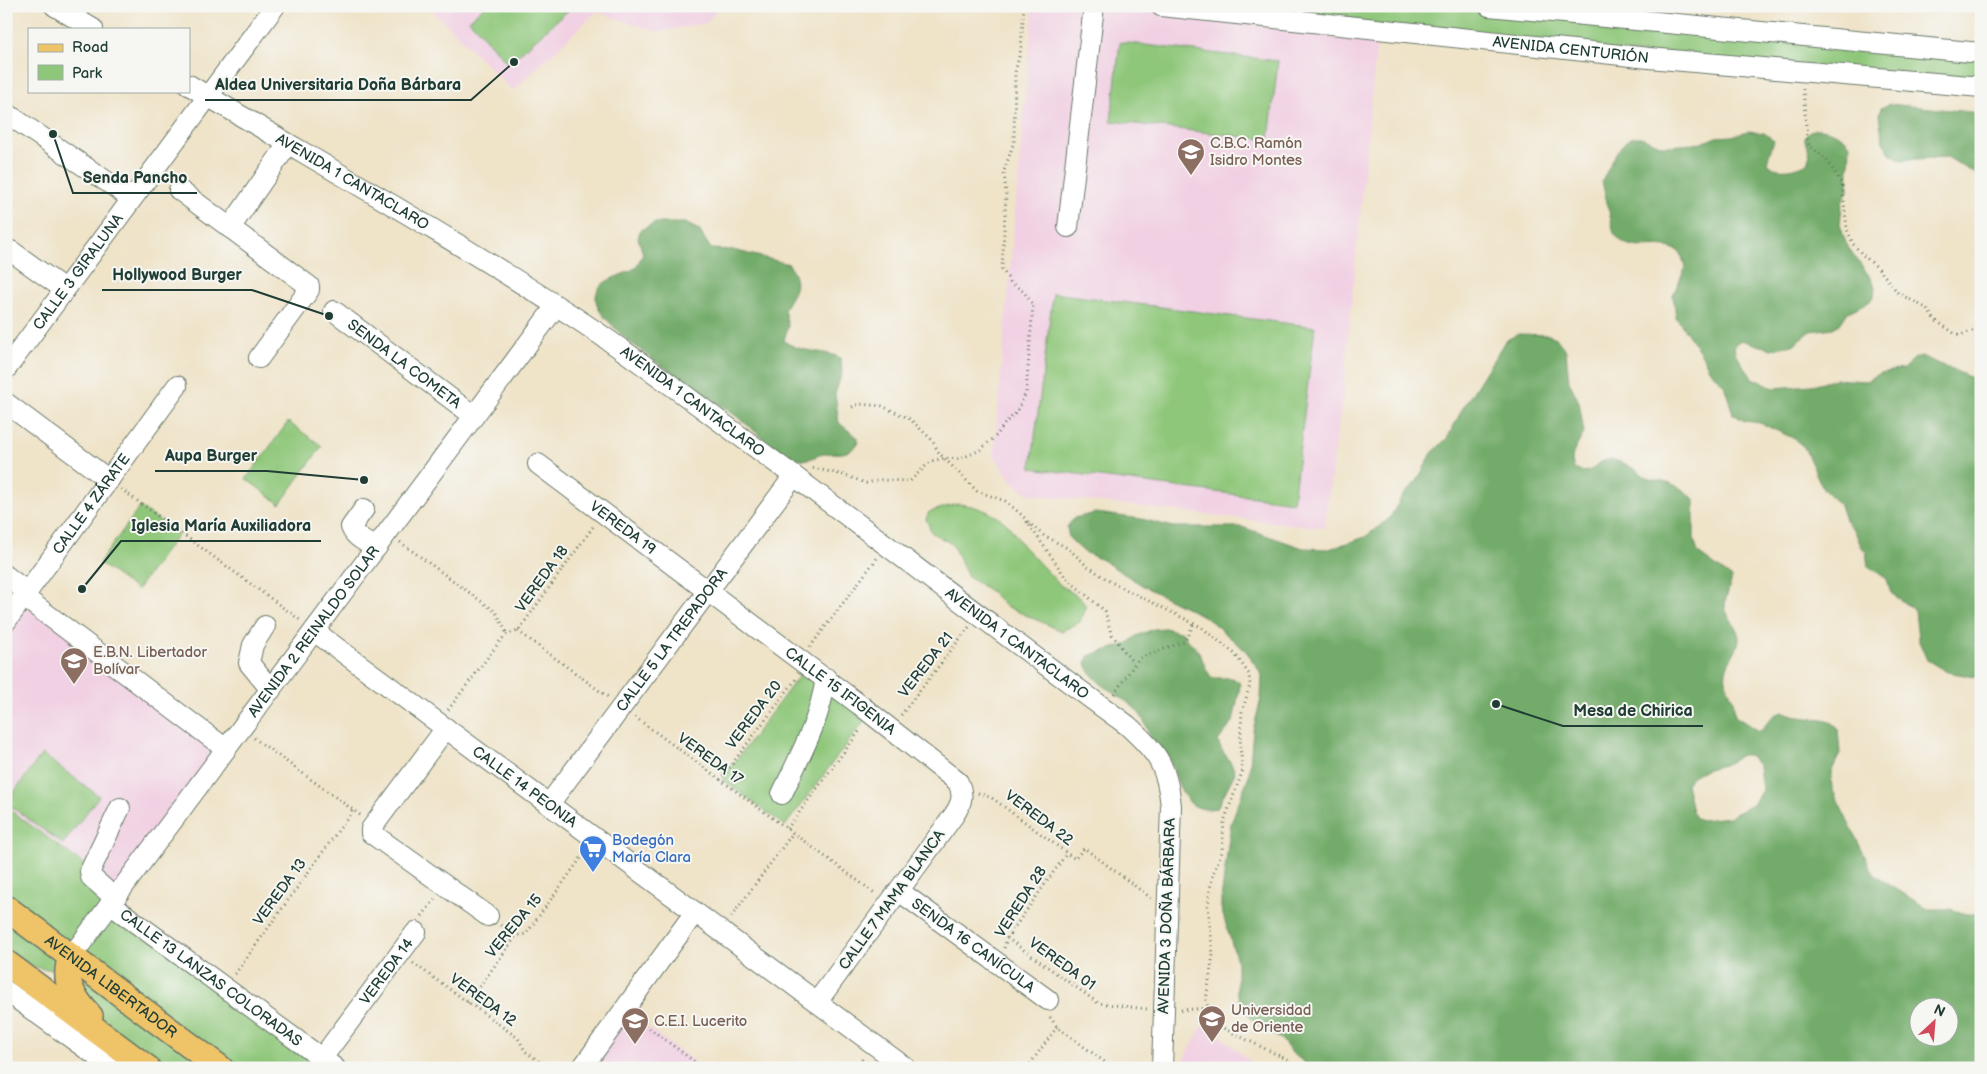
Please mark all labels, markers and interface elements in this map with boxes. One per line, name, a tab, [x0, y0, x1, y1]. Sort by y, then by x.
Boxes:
legend	[28, 28, 190, 92]
street label: AVENIDA CENTURIÓN	[1492, 32, 1650, 67]
text: Road	[72, 38, 108, 57]
text: Park	[72, 64, 103, 83]
callout: Aldea Universitaria Doña Bárbara	[205, 69, 471, 100]
text: Aldea Universitaria Doña Bárbara	[214, 76, 461, 95]
street label: AVENIDA 1 CANTACLARO	[272, 129, 433, 234]
place label: C.B.C. Ramón Isidro Montes	[1210, 134, 1303, 170]
school or university icon: C.B.C. Ramón Isidro Montes	[1176, 137, 1206, 176]
callout: Senda Pancho	[73, 162, 197, 193]
text: Senda Pancho	[83, 169, 187, 188]
street label: CALLE 3 GIRALUNA	[29, 209, 128, 334]
callout: Hollywood Burger	[102, 259, 252, 290]
text: Hollywood Burger	[112, 266, 242, 285]
street label: SENDA LA COMETA	[344, 315, 466, 413]
street label: AVENIDA 1 CANTACLARO	[617, 342, 768, 461]
callout: Aupa Burger	[155, 440, 267, 471]
text: Aupa Burger	[164, 447, 258, 466]
street label: CALLE 4 ZÁRATE	[48, 450, 134, 558]
street label: VEREDA 19	[586, 497, 660, 558]
callout: Iglesia María Auxiliadora	[121, 510, 321, 541]
text: Iglesia María Auxiliadora	[131, 517, 311, 536]
street label: AVENIDA 2 REINALDO SOLAR	[244, 542, 384, 721]
street label: VEREDA 18	[511, 542, 573, 616]
street label: CALLE 5 LA TREPADORA	[612, 564, 732, 715]
street label: AVENIDA 1 CANTACLARO	[942, 584, 1093, 703]
street label: VEREDA 21	[895, 628, 957, 702]
place label: E.B.N. Libertador Bolívar	[93, 643, 208, 679]
street label: CALLE 15 IFIGENIA	[781, 643, 900, 739]
school or university icon: E.B.N. Libertador Bolívar	[59, 646, 89, 685]
street label: VEREDA 20	[722, 677, 786, 753]
callout: Mesa de Chirica	[1563, 695, 1703, 726]
text: Mesa de Chirica	[1573, 702, 1693, 721]
street label: VEREDA 17	[673, 729, 747, 790]
street label: CALLE 14 PEONIA	[469, 742, 582, 832]
street label: VEREDA 22	[1001, 786, 1077, 850]
street label: AVENIDA 3 DOÑA BÁRBARA	[1154, 817, 1180, 1014]
street label: CALLE 7 MAMA BLANCA	[835, 826, 950, 974]
place label: Bodegón María Clara	[612, 831, 691, 867]
supermarket icon: Bodegón María Clara	[578, 834, 608, 873]
street label: VEREDA 13	[249, 855, 311, 929]
street label: VEREDA 28	[991, 863, 1051, 941]
street label: VEREDA 15	[482, 890, 546, 962]
street label: SENDA 16 CANÍCULA	[908, 894, 1039, 997]
street label: CALLE 13 LANZAS COLORADAS	[116, 905, 306, 1050]
street label: AVENIDA LIBERTADOR	[41, 931, 181, 1042]
street label: VEREDA 01	[1025, 933, 1099, 995]
street label: VEREDA 14	[356, 934, 418, 1009]
street label: VEREDA 12	[446, 969, 520, 1031]
north arrow	[1910, 996, 1960, 1046]
place label: Universidad de Oriente	[1231, 1001, 1311, 1037]
text: N	[1931, 1001, 1948, 1021]
school or university icon: Universidad de Oriente	[1197, 1004, 1227, 1043]
school or university icon: C.E.I. Lucerito	[620, 1006, 650, 1045]
place label: C.E.I. Lucerito	[654, 1012, 747, 1031]

